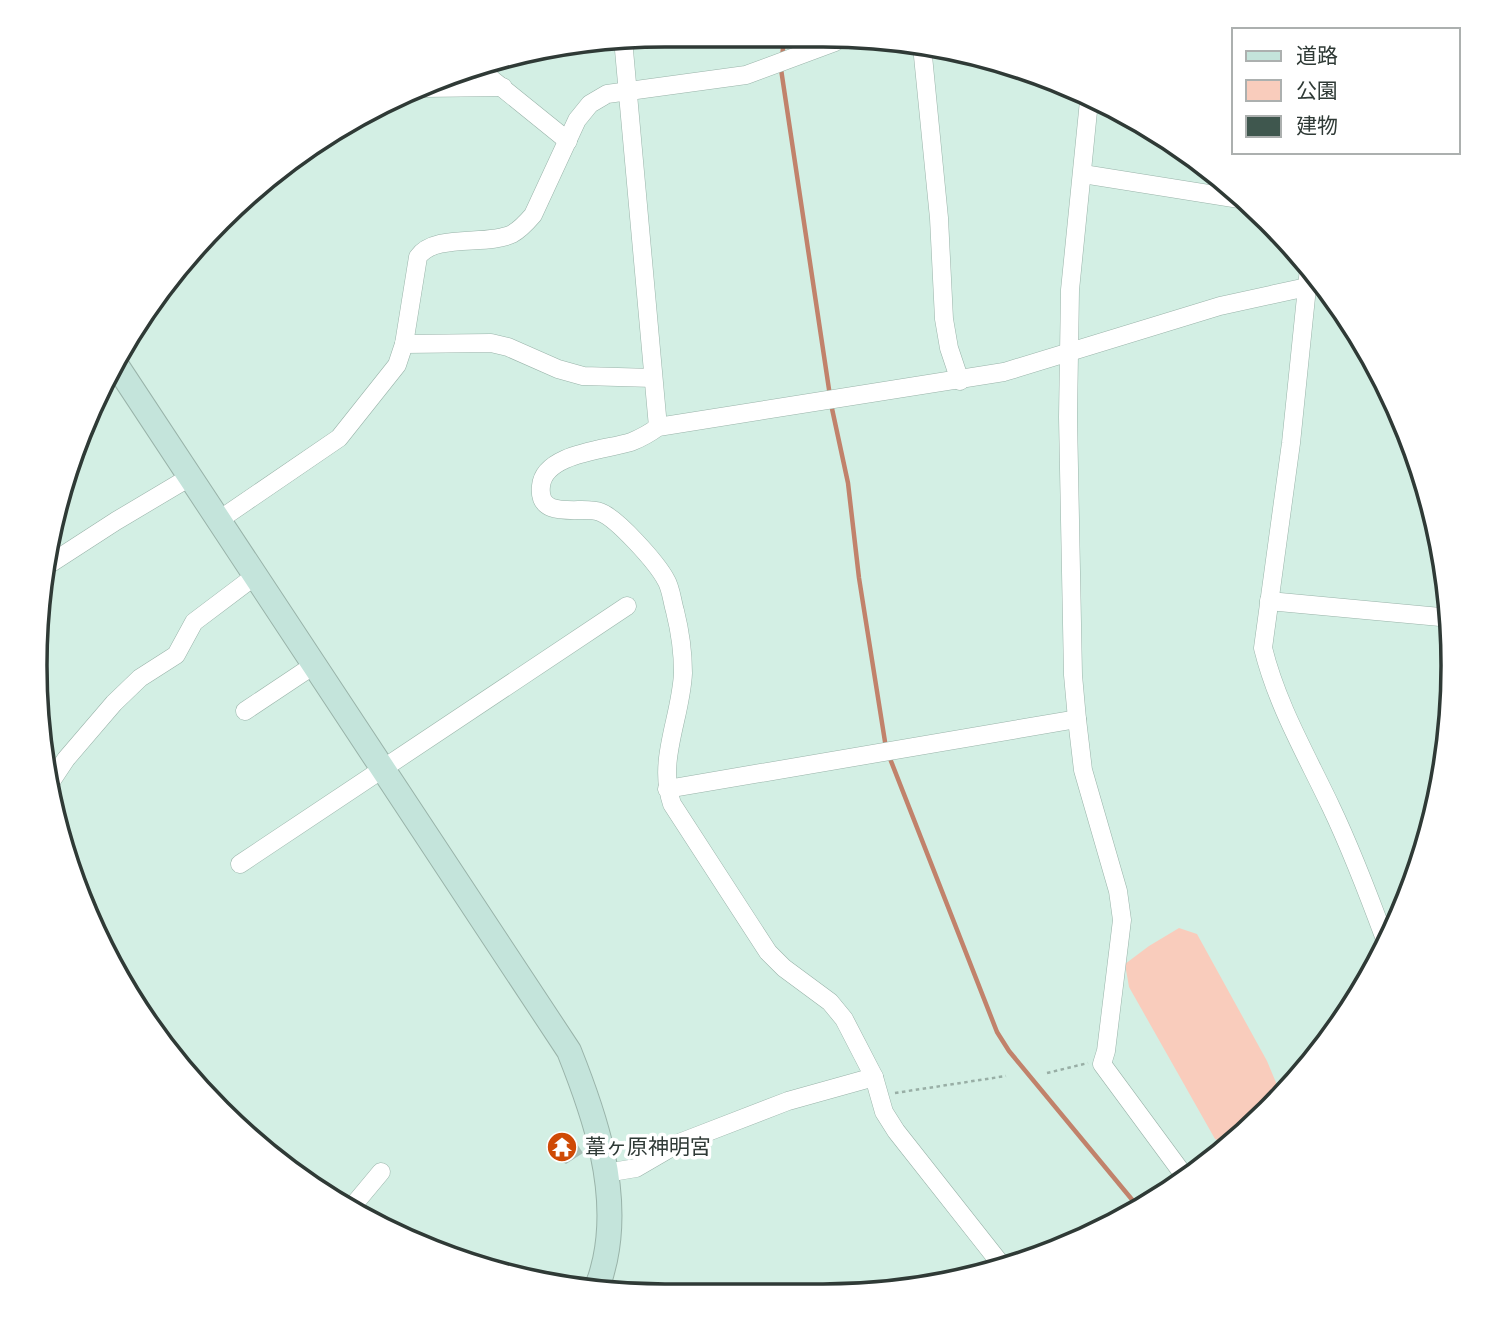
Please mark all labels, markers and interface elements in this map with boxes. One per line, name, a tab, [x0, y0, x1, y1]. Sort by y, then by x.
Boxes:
legend	[1232, 28, 1460, 154]
text: 道路	[1296, 43, 1338, 68]
text: 公園	[1296, 78, 1338, 103]
text: 建物	[1296, 113, 1338, 138]
temple icon: 葦ヶ原神明宮	[545, 1130, 579, 1164]
place label: 葦ヶ原神明宮	[585, 1134, 711, 1159]

